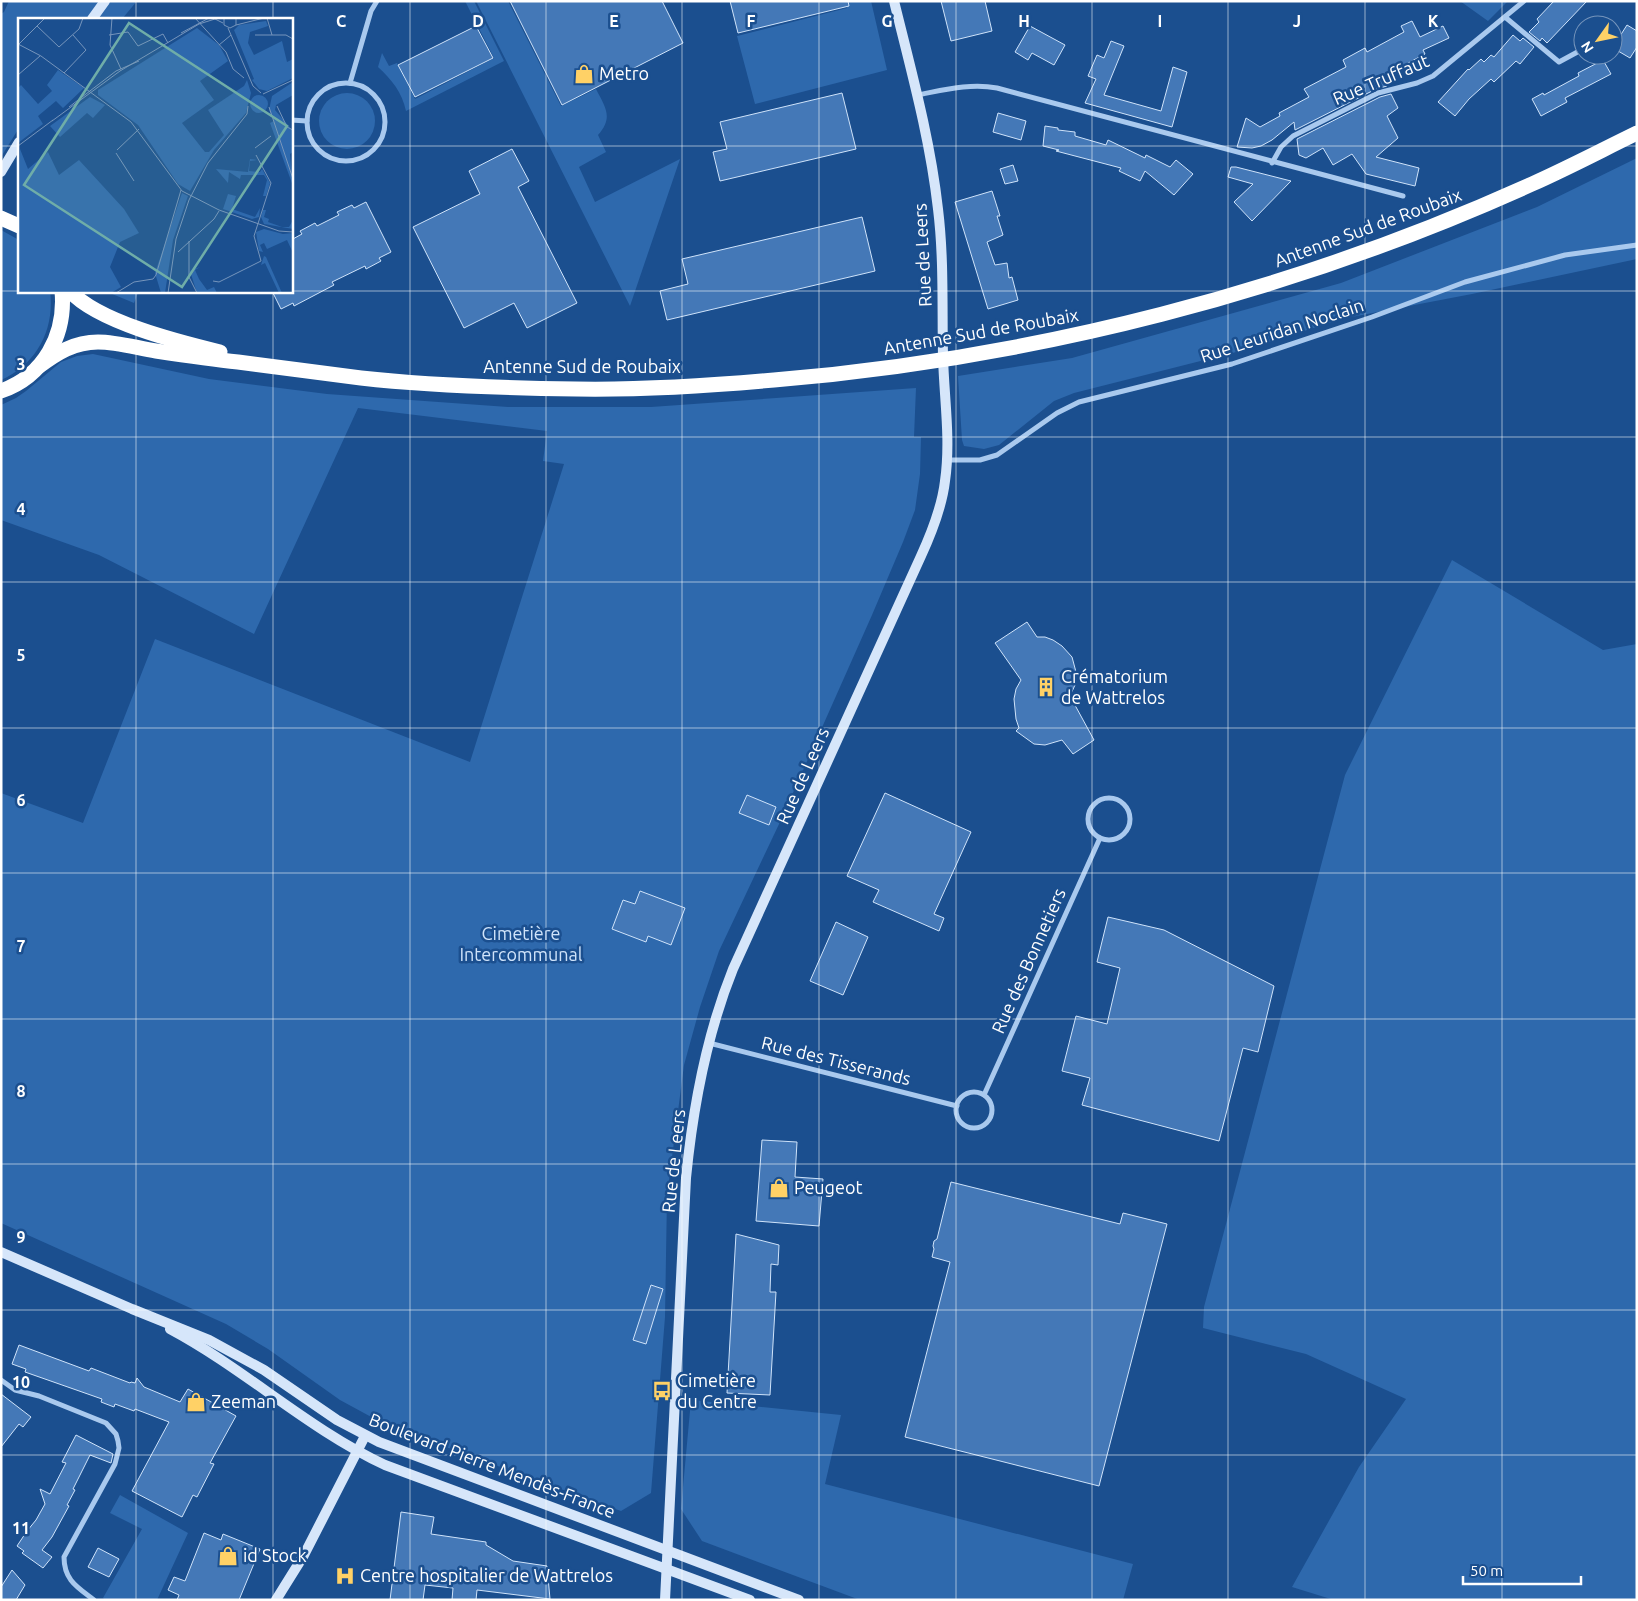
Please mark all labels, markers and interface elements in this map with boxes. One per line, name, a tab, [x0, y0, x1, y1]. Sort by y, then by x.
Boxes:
text: C	[336, 12, 346, 30]
text: D	[472, 12, 484, 30]
text: E	[609, 12, 619, 30]
text: F	[747, 12, 756, 30]
text: G	[881, 12, 893, 30]
text: H	[1018, 12, 1030, 30]
text: I	[1158, 12, 1162, 30]
text: J	[1293, 12, 1301, 30]
text: K	[1428, 12, 1439, 30]
north arrow	[1573, 15, 1623, 65]
inset map	[18, 18, 292, 292]
text: N	[1578, 38, 1597, 56]
street label: Rue Truffaut	[1330, 50, 1432, 108]
shop icon: Metro	[573, 63, 595, 85]
place label: Metro	[599, 63, 649, 83]
street label: Antenne Sud de Roubaix	[1271, 184, 1464, 270]
street label: Rue de Leers	[909, 203, 935, 307]
street label: Rue Leuridan Noclain	[1197, 294, 1366, 366]
street label: Antenne Sud de Roubaix	[882, 304, 1080, 358]
text: 3	[16, 355, 26, 373]
street label: Antenne Sud de Roubaix	[483, 356, 681, 376]
text: 4	[16, 500, 26, 518]
text: 5	[16, 646, 26, 664]
place label: Crématorium de Wattrelos	[1061, 666, 1168, 707]
building icon: Crématorium de Wattrelos	[1035, 676, 1057, 698]
street label: Rue de Leers	[772, 724, 832, 827]
text: 6	[16, 791, 26, 809]
street label: Rue des Bonnetiers	[987, 885, 1069, 1036]
park label: Cimetière Intercommunal	[459, 923, 583, 964]
text: 7	[16, 937, 26, 955]
street label: Rue des Tisserands	[760, 1032, 913, 1088]
text: 8	[16, 1082, 26, 1100]
street label: Rue de Leers	[658, 1108, 688, 1214]
shop icon: Peugeot	[768, 1177, 790, 1199]
place label: Peugeot	[794, 1177, 863, 1197]
text: 9	[16, 1228, 26, 1246]
place label: Cimetière du Centre	[677, 1370, 757, 1411]
text: 10	[12, 1373, 30, 1391]
bus stop icon: Cimetière du Centre	[651, 1380, 673, 1402]
shop icon: Zeeman	[185, 1391, 207, 1413]
place label: Zeeman	[211, 1391, 276, 1411]
street label: Boulevard Pierre Mendès-France	[366, 1409, 618, 1521]
text: 11	[12, 1519, 30, 1537]
shop icon: id Stock	[217, 1545, 239, 1567]
place label: id Stock	[243, 1545, 307, 1565]
scale bar	[1463, 1554, 1580, 1586]
text: 50 m	[1470, 1562, 1503, 1579]
hospital icon: Centre hospitalier de Wattrelos	[334, 1565, 356, 1587]
place label: Centre hospitalier de Wattrelos	[360, 1565, 613, 1585]

